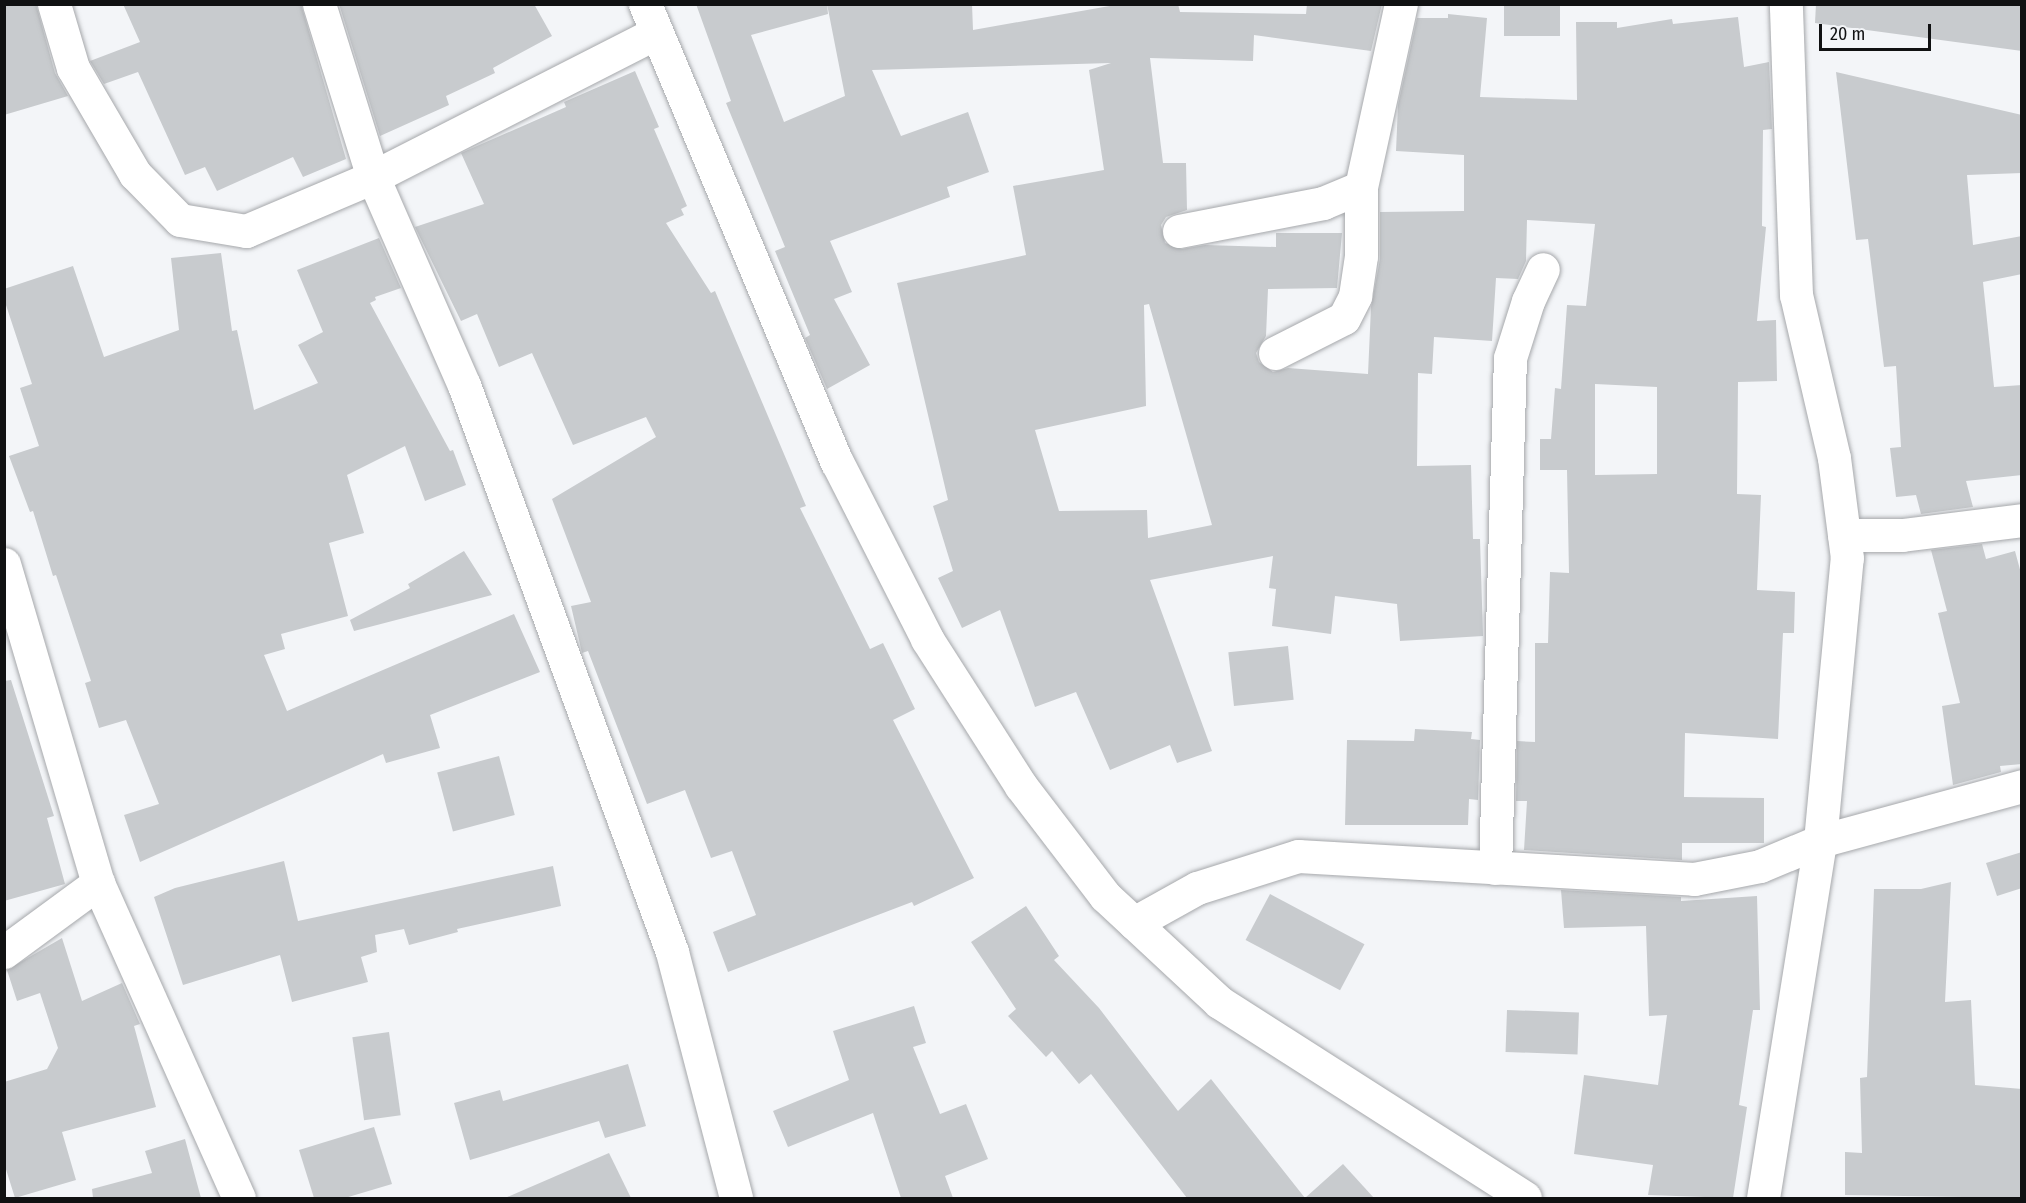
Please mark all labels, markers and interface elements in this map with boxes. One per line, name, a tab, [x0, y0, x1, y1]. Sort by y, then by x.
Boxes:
scale bar	[1822, 12, 1934, 50]
text: 20 m	[1830, 23, 1865, 45]

